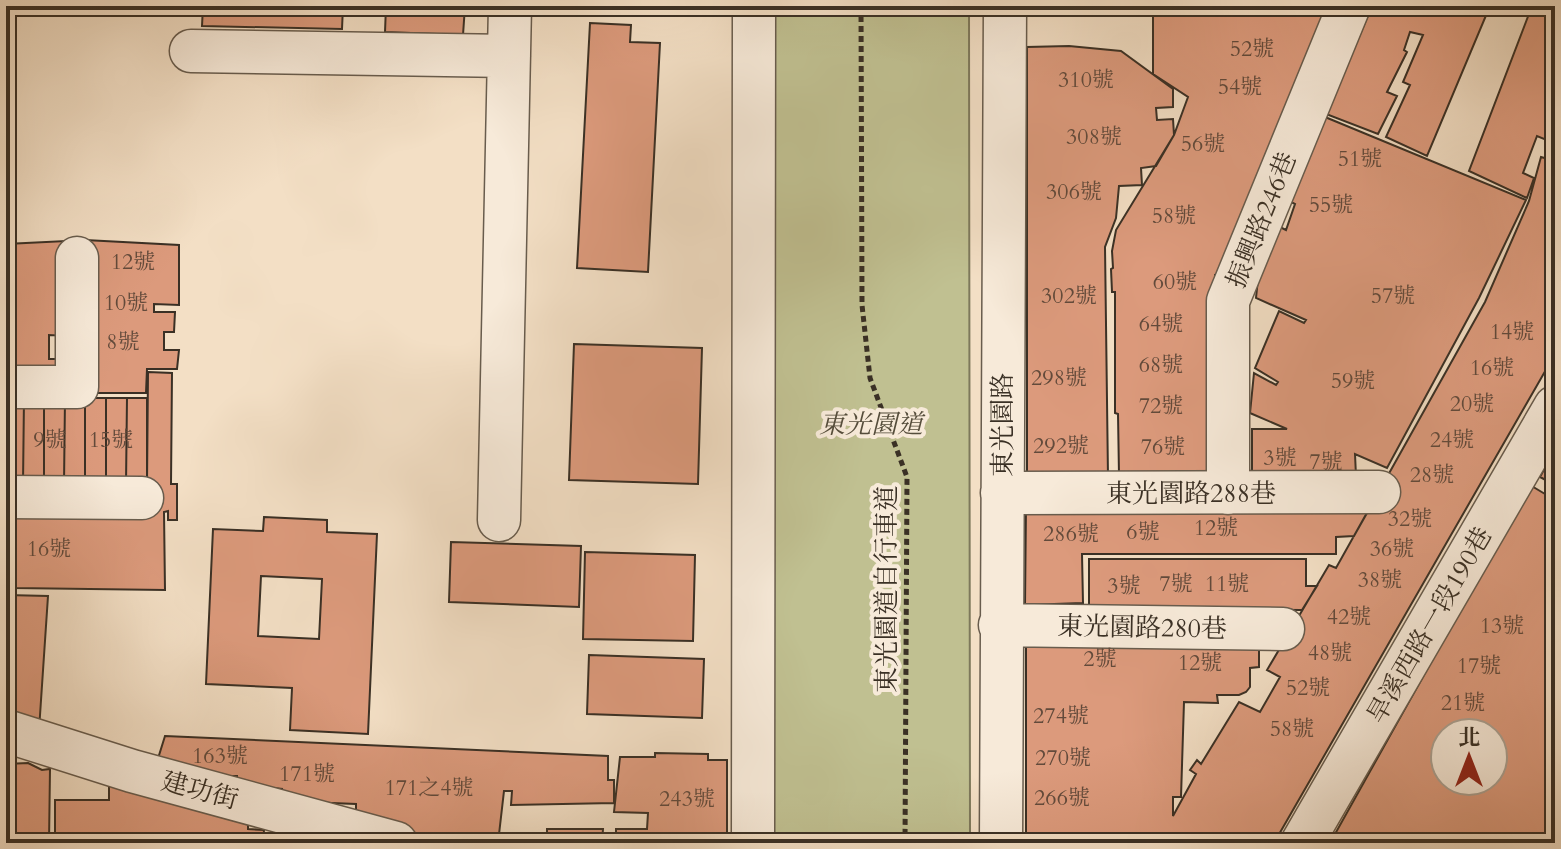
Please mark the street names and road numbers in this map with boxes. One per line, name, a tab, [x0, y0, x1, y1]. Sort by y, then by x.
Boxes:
street label: 振興路246巷	[1218, 147, 1305, 293]
street label: 東光園路	[985, 373, 1020, 477]
street label: 東光園路288巷	[1106, 476, 1276, 511]
street label: 東光園道自行車道	[869, 485, 904, 693]
street label: 旱溪西路一段190巷	[1359, 520, 1500, 730]
street label: 東光園路280巷	[1057, 609, 1227, 646]
street label: 建功街	[158, 763, 242, 817]

